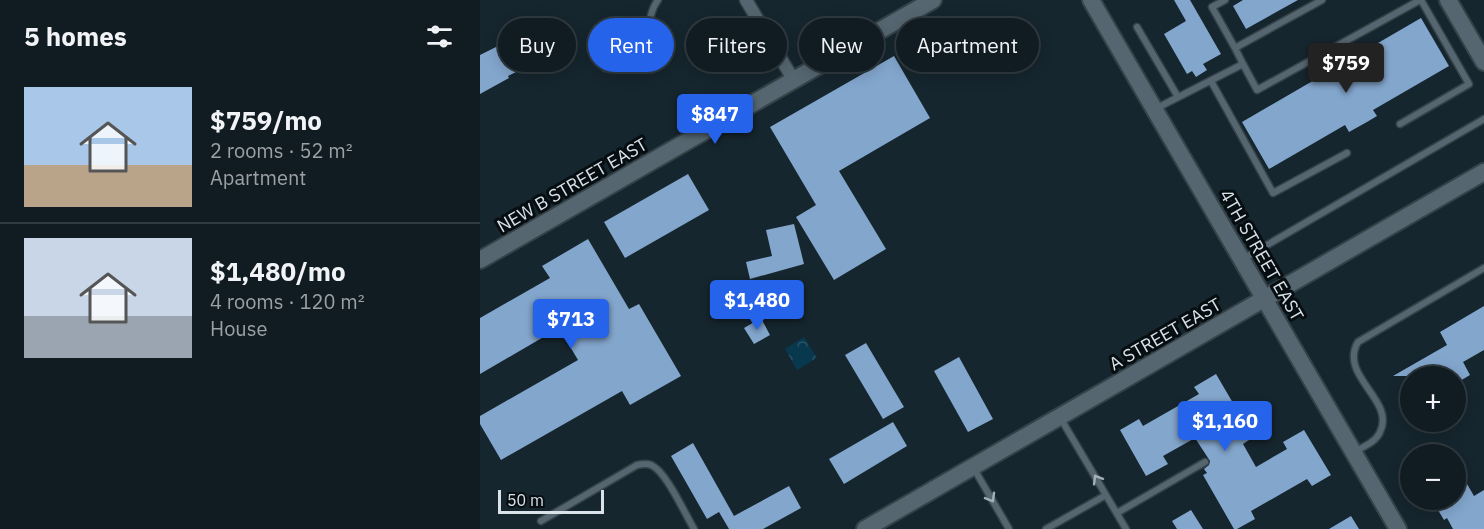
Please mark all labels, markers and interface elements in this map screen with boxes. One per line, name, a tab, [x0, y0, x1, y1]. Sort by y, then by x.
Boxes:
chip: Buy	[498, 18, 576, 72]
chip: Rent	[588, 18, 674, 72]
chip: Filters	[686, 18, 787, 72]
chip: New	[799, 18, 884, 72]
chip: Apartment	[896, 18, 1039, 72]
text: 5 homes	[24, 19, 127, 53]
icon: filters	[423, 20, 456, 53]
pin: $759	[1310, 43, 1382, 94]
text: $759	[1322, 49, 1370, 76]
pin: $847	[679, 94, 751, 145]
text: $847	[691, 100, 739, 127]
text: $759/mo	[210, 103, 322, 137]
icon: home	[72, 111, 144, 183]
street label: NEW B STREET EAST	[493, 133, 651, 237]
text: 2 rooms · 52 m²	[210, 137, 353, 164]
text: Apartment	[210, 164, 306, 191]
street label: 4TH STREET EAST	[1215, 185, 1309, 325]
text: $1,480/mo	[210, 254, 346, 288]
icon: home	[72, 262, 144, 334]
pin: $1,480	[708, 280, 806, 331]
text: $1,480	[724, 286, 790, 313]
text: 4 rooms · 120 m²	[210, 288, 365, 315]
street label: A STREET EAST	[1105, 293, 1225, 375]
pin: $713	[535, 299, 607, 350]
text: $713	[547, 305, 595, 332]
text: House	[210, 315, 267, 342]
map controls	[1400, 366, 1466, 510]
button: +	[1400, 366, 1466, 432]
pin: $1,160	[1176, 401, 1274, 452]
text: $1,160	[1192, 407, 1258, 434]
button: −	[1400, 444, 1466, 510]
one-way arrow	[1092, 475, 1104, 485]
scale bar	[498, 487, 604, 514]
text: 50 m	[507, 490, 544, 510]
one-way arrow	[984, 492, 995, 502]

